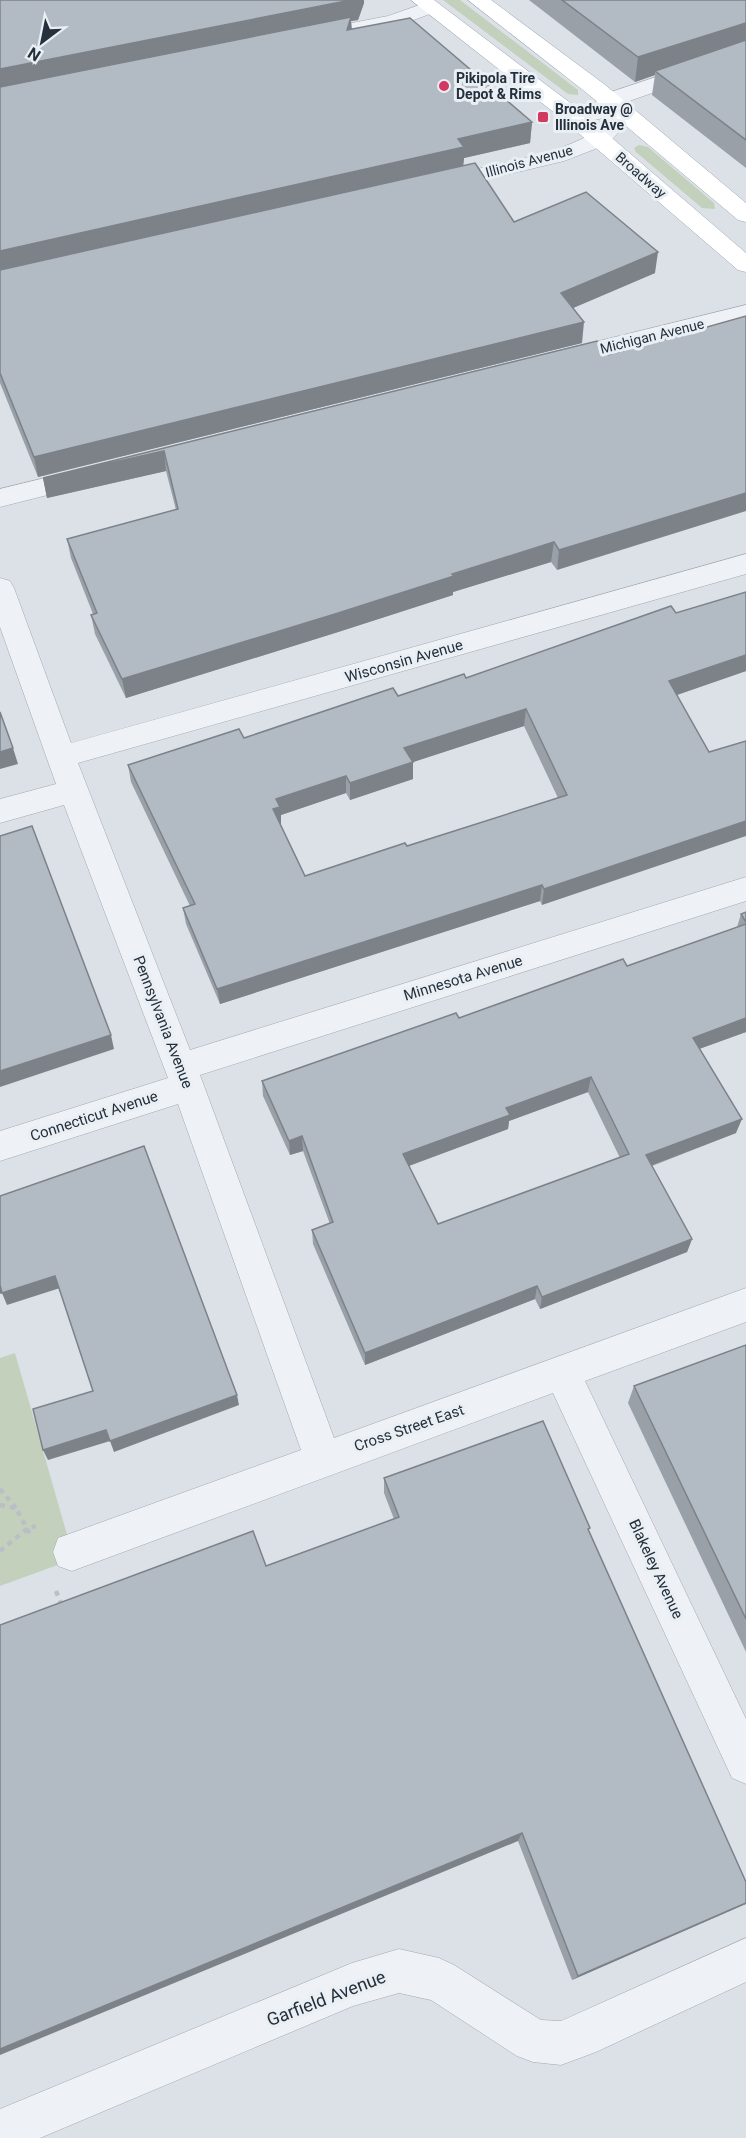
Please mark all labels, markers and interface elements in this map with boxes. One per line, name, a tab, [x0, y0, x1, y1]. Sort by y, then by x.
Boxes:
north arrow	[12, 12, 72, 72]
text: N	[24, 43, 44, 65]
place label: Pikipola Tire Depot & Rims	[456, 70, 541, 102]
marker: Pikipola Tire Depot & Rims	[437, 79, 451, 93]
place label: Broadway @ Illinois Ave	[555, 101, 633, 133]
marker: Broadway @ Illinois Ave	[536, 110, 550, 124]
street label: Illinois Avenue	[484, 142, 574, 180]
street label: Broadway	[613, 149, 670, 201]
street label: Michigan Avenue	[598, 315, 706, 357]
street label: Wisconsin Avenue	[343, 636, 465, 686]
street label: Minnesota Avenue	[401, 951, 525, 1005]
street label: Pennsylvania Avenue	[129, 953, 197, 1091]
street label: Connecticut Avenue	[28, 1087, 160, 1145]
street label: Cross Street East	[352, 1401, 466, 1455]
street label: Blakeley Avenue	[625, 1516, 687, 1622]
street label: Garfield Avenue	[264, 1966, 388, 2030]

